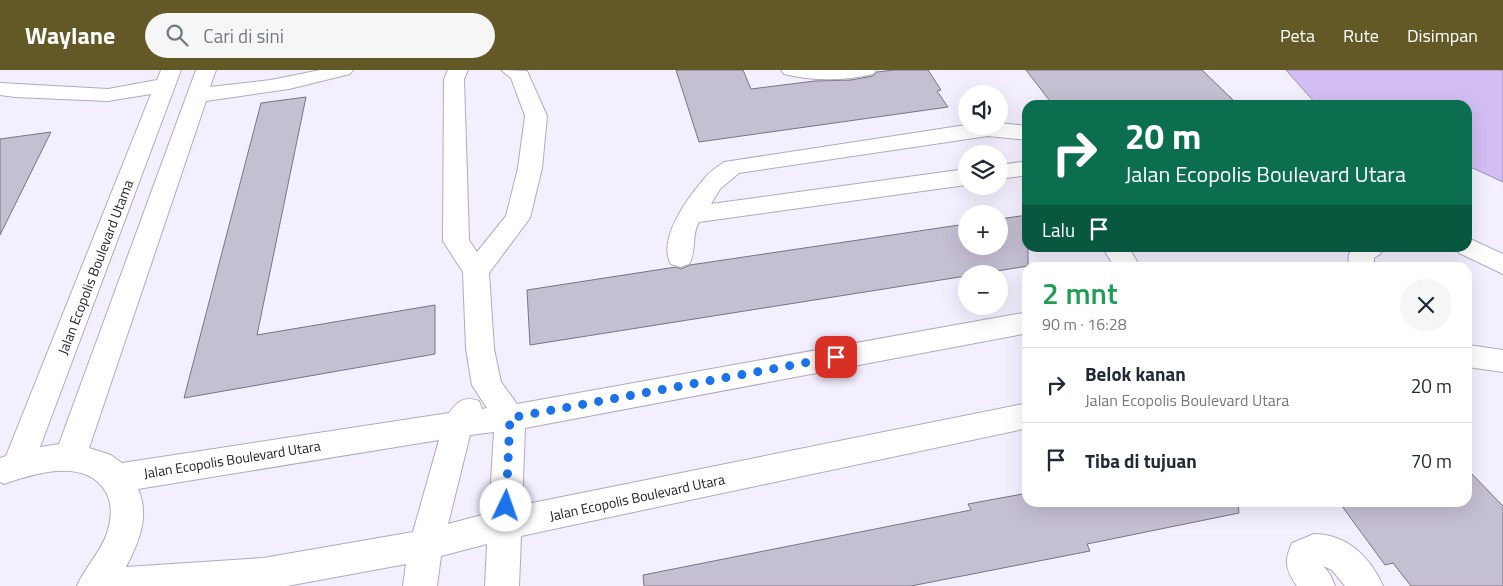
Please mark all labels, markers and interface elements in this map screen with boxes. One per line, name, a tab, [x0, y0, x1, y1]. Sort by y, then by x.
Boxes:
search box	[145, 13, 495, 58]
text: Waylane	[25, 17, 115, 53]
icon: search	[163, 21, 191, 49]
text: Cari di sini	[203, 21, 284, 50]
text: Peta	[1280, 22, 1315, 49]
text: Rute	[1343, 22, 1379, 49]
text: Disimpan	[1407, 22, 1478, 49]
map controls	[958, 85, 1008, 315]
button: sound	[958, 85, 1008, 135]
text: 20 m	[1125, 109, 1201, 163]
icon: right	[1042, 120, 1107, 185]
button: layers	[958, 145, 1008, 195]
text: Jalan Ecopolis Boulevard Utara	[1125, 157, 1406, 191]
street label: Jalan Ecopolis Boulevard Utama	[52, 177, 138, 357]
button: +	[958, 205, 1008, 255]
text: Lalu	[1042, 215, 1075, 244]
icon: arrive	[1085, 215, 1113, 243]
button: −	[958, 265, 1008, 315]
text: 2 mnt	[1042, 270, 1118, 316]
button: close	[1400, 279, 1452, 331]
text: 90 m · 16:28	[1042, 312, 1127, 336]
pin	[815, 336, 857, 378]
icon: arrive	[822, 343, 850, 371]
text: Belok kanan	[1085, 359, 1186, 388]
icon: right	[1042, 371, 1070, 399]
text: 20 m	[1411, 371, 1452, 400]
text: Jalan Ecopolis Boulevard Utara	[1085, 388, 1289, 412]
street label: Jalan Ecopolis Boulevard Utara	[142, 435, 322, 483]
icon: arrive	[1042, 446, 1070, 474]
text: Tiba di tujuan	[1085, 446, 1197, 475]
text: 70 m	[1411, 446, 1452, 475]
street label: Jalan Ecopolis Boulevard Utara	[547, 468, 727, 526]
position arrow	[479, 479, 531, 531]

